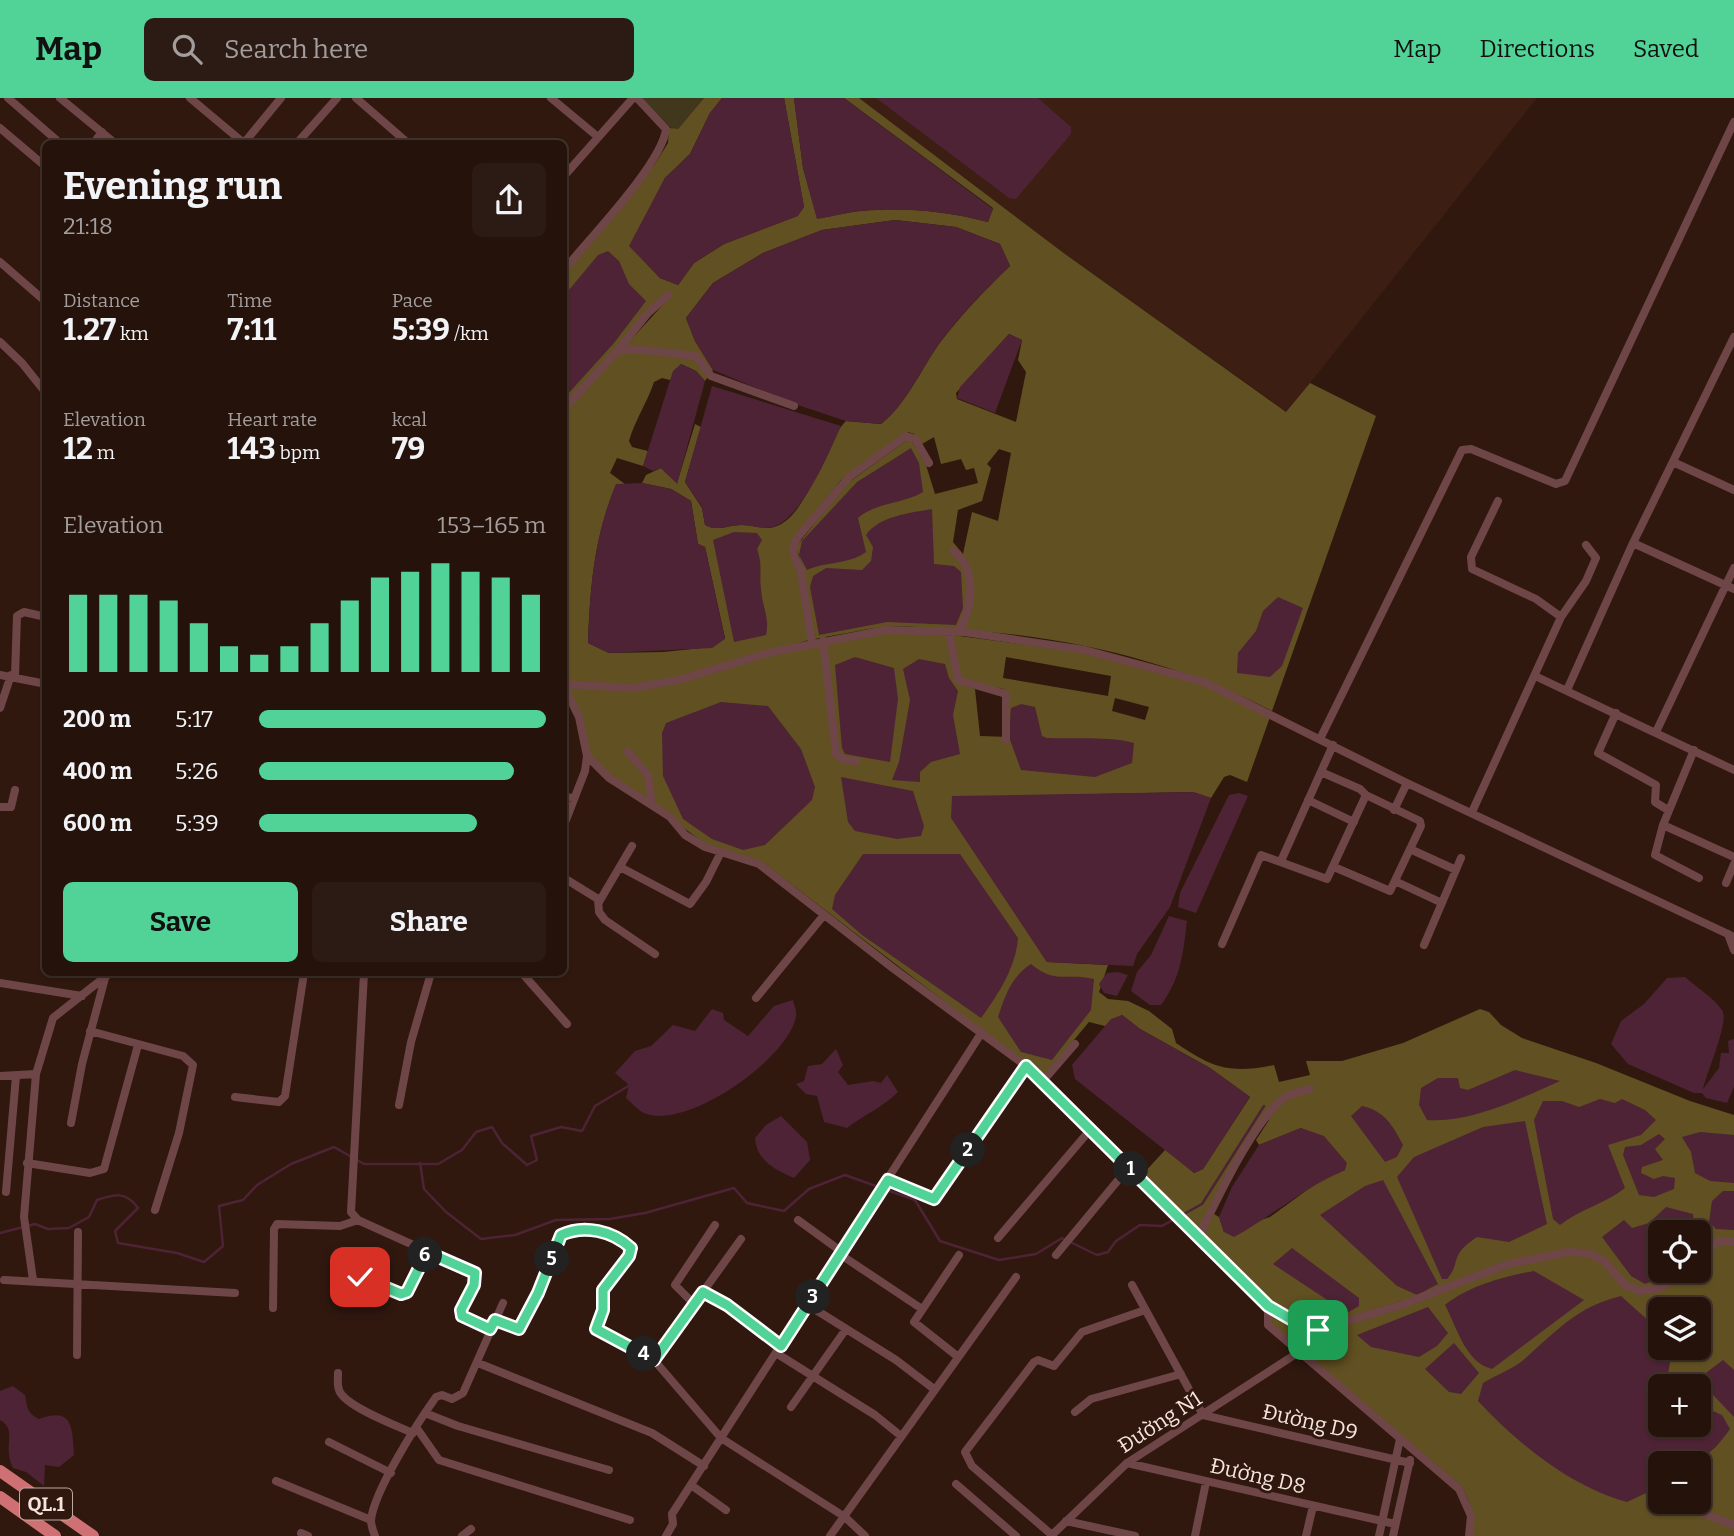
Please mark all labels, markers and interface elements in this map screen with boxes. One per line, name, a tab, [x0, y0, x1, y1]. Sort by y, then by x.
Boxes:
search box	[144, 18, 634, 81]
text: Map	[35, 29, 102, 69]
icon: search	[168, 30, 206, 68]
text: Search here	[224, 34, 368, 65]
text: Map	[1393, 35, 1442, 63]
text: Directions	[1480, 35, 1595, 63]
text: Saved	[1633, 35, 1699, 63]
text: Evening run	[63, 163, 282, 209]
button: share	[472, 163, 546, 237]
text: 21:18	[63, 212, 113, 240]
text: Distance	[63, 289, 140, 312]
text: Time	[227, 289, 272, 312]
text: Pace	[392, 289, 433, 312]
text: 1.27	[63, 312, 116, 348]
text: 7:11	[227, 312, 276, 348]
text: 5:39	[392, 312, 450, 348]
text: km	[116, 322, 149, 345]
text: /km	[450, 322, 489, 345]
text: Elevation	[63, 408, 146, 431]
text: Heart rate	[227, 408, 317, 431]
text: kcal	[392, 408, 427, 431]
text: 12	[63, 431, 93, 467]
text: 143	[227, 431, 276, 467]
text: 79	[392, 431, 425, 467]
text: m	[93, 441, 115, 464]
text: bpm	[276, 441, 320, 464]
text: Elevation	[63, 511, 163, 539]
text: 153–165 m	[437, 511, 546, 539]
text: 200 m	[63, 705, 131, 733]
text: 5:17	[175, 705, 213, 733]
text: 400 m	[63, 757, 132, 785]
text: 5:26	[175, 757, 218, 785]
text: 600 m	[63, 809, 132, 837]
text: 5:39	[175, 809, 219, 837]
button: Save	[63, 882, 298, 962]
button: Share	[312, 882, 546, 962]
pin: 2	[950, 1132, 986, 1168]
text: 2	[962, 1138, 973, 1161]
pin: 1	[1114, 1152, 1148, 1186]
text: 1	[1126, 1157, 1135, 1180]
map controls	[1648, 1220, 1711, 1514]
button: locate	[1648, 1220, 1711, 1283]
pin: 6	[408, 1238, 442, 1272]
pin: 5	[534, 1242, 570, 1276]
text: 6	[419, 1243, 430, 1266]
pin	[330, 1247, 390, 1307]
text: 5	[546, 1247, 557, 1270]
icon: check	[341, 1258, 379, 1296]
pin: 3	[796, 1280, 830, 1314]
text: 3	[807, 1285, 818, 1308]
button: layers	[1648, 1297, 1711, 1360]
pin	[1288, 1300, 1348, 1360]
icon: arrive	[1299, 1311, 1337, 1349]
pin: 4	[626, 1336, 662, 1372]
text: 4	[638, 1342, 649, 1365]
button: +	[1648, 1374, 1711, 1437]
street label: Đường N1	[1113, 1385, 1207, 1459]
street label: Đường D9	[1260, 1398, 1360, 1446]
button: −	[1648, 1451, 1711, 1514]
street label: Đường D8	[1208, 1452, 1308, 1500]
road number: QL.1	[20, 1488, 72, 1520]

